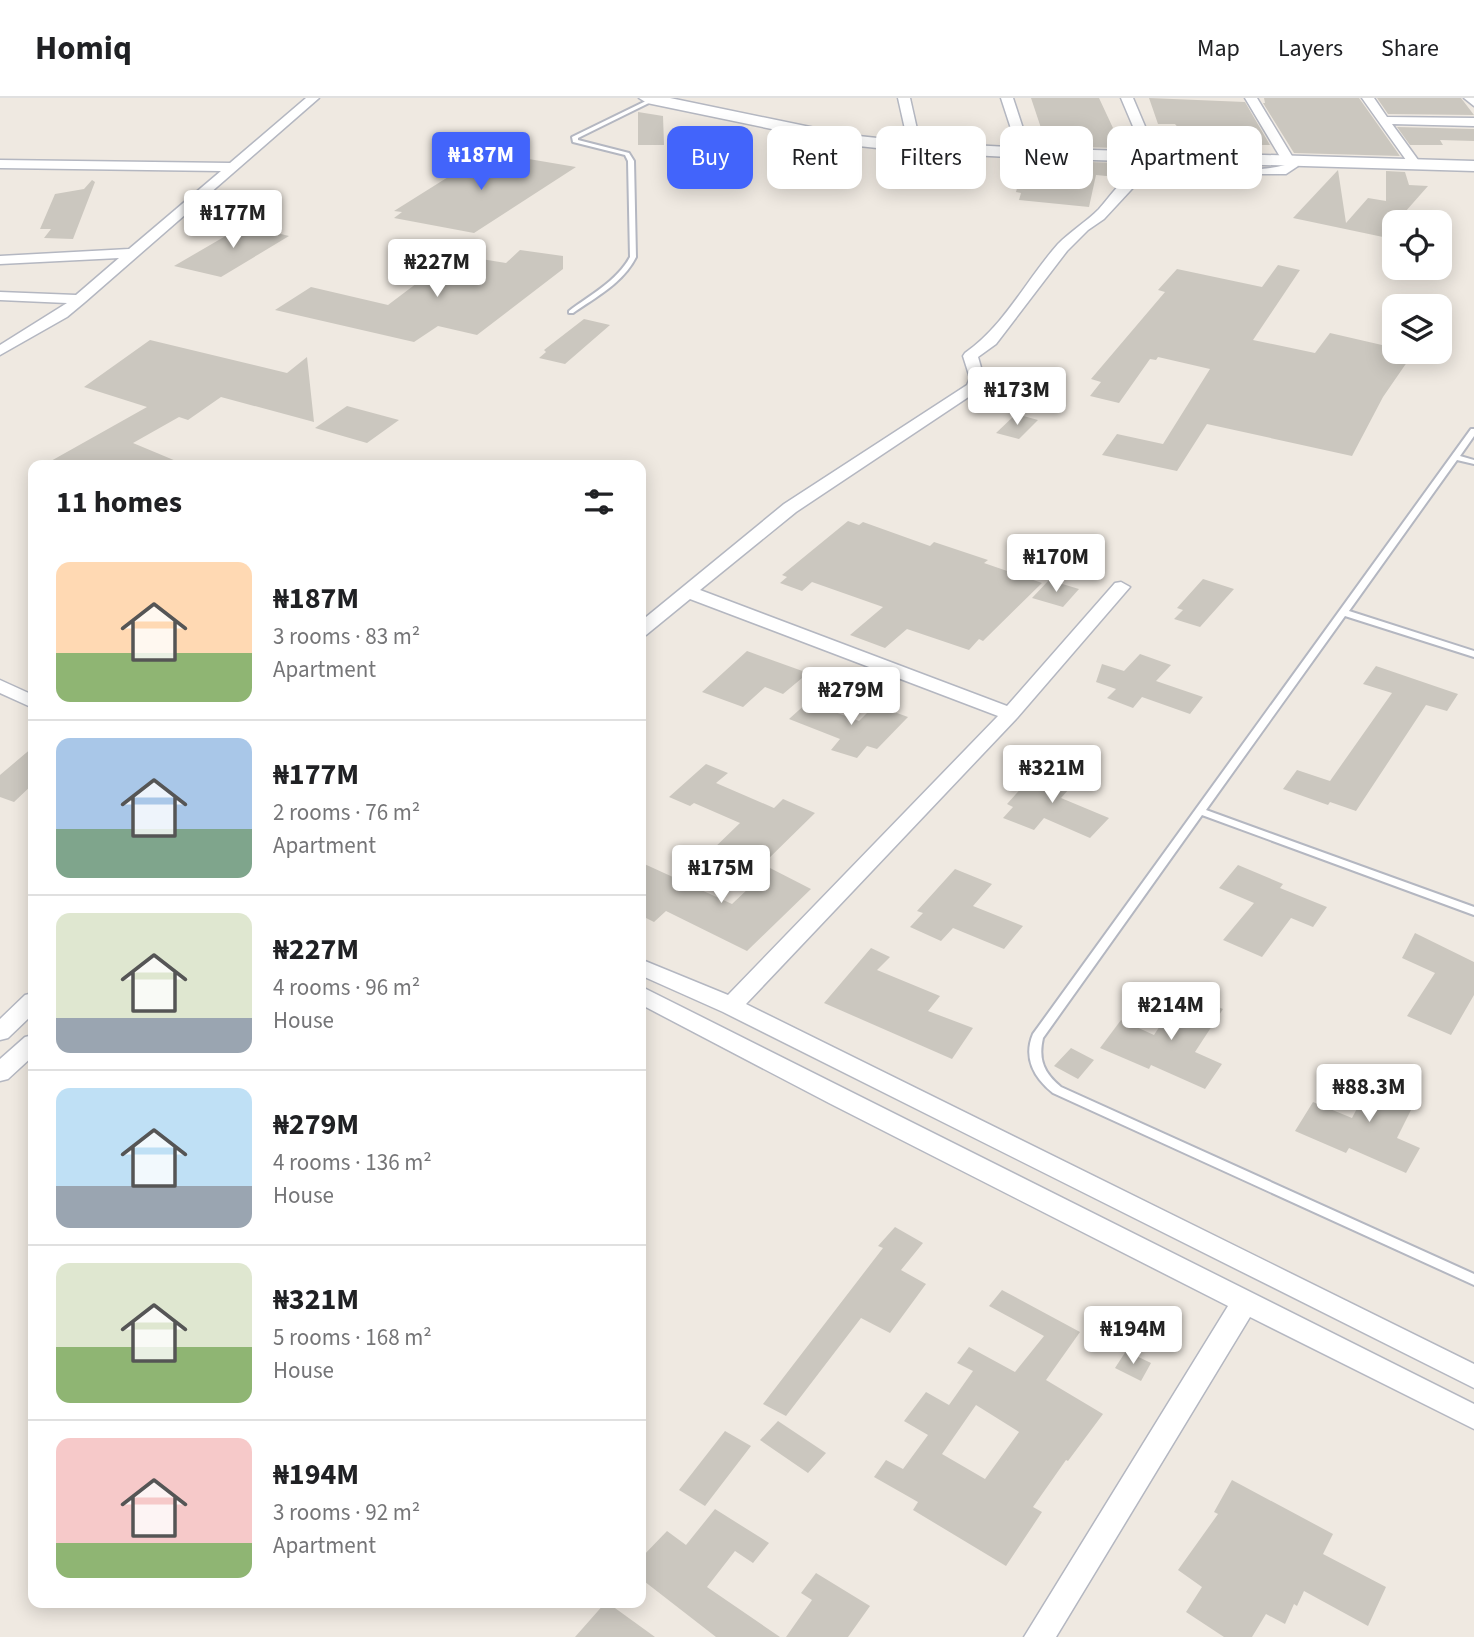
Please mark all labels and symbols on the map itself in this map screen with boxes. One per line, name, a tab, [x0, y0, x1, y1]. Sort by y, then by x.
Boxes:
pin: ₦187M	[432, 132, 530, 192]
pin: ₦177M	[184, 190, 282, 250]
pin: ₦227M	[388, 240, 486, 299]
pin: ₦173M	[968, 368, 1066, 427]
pin: ₦170M	[1007, 534, 1105, 594]
pin: ₦279M	[802, 668, 900, 727]
pin: ₦321M	[1003, 746, 1101, 805]
pin: ₦175M	[672, 846, 770, 905]
pin: ₦214M	[1122, 982, 1220, 1042]
pin: ₦88.3M	[1312, 1065, 1426, 1124]
pin: ₦194M	[1084, 1306, 1182, 1366]

